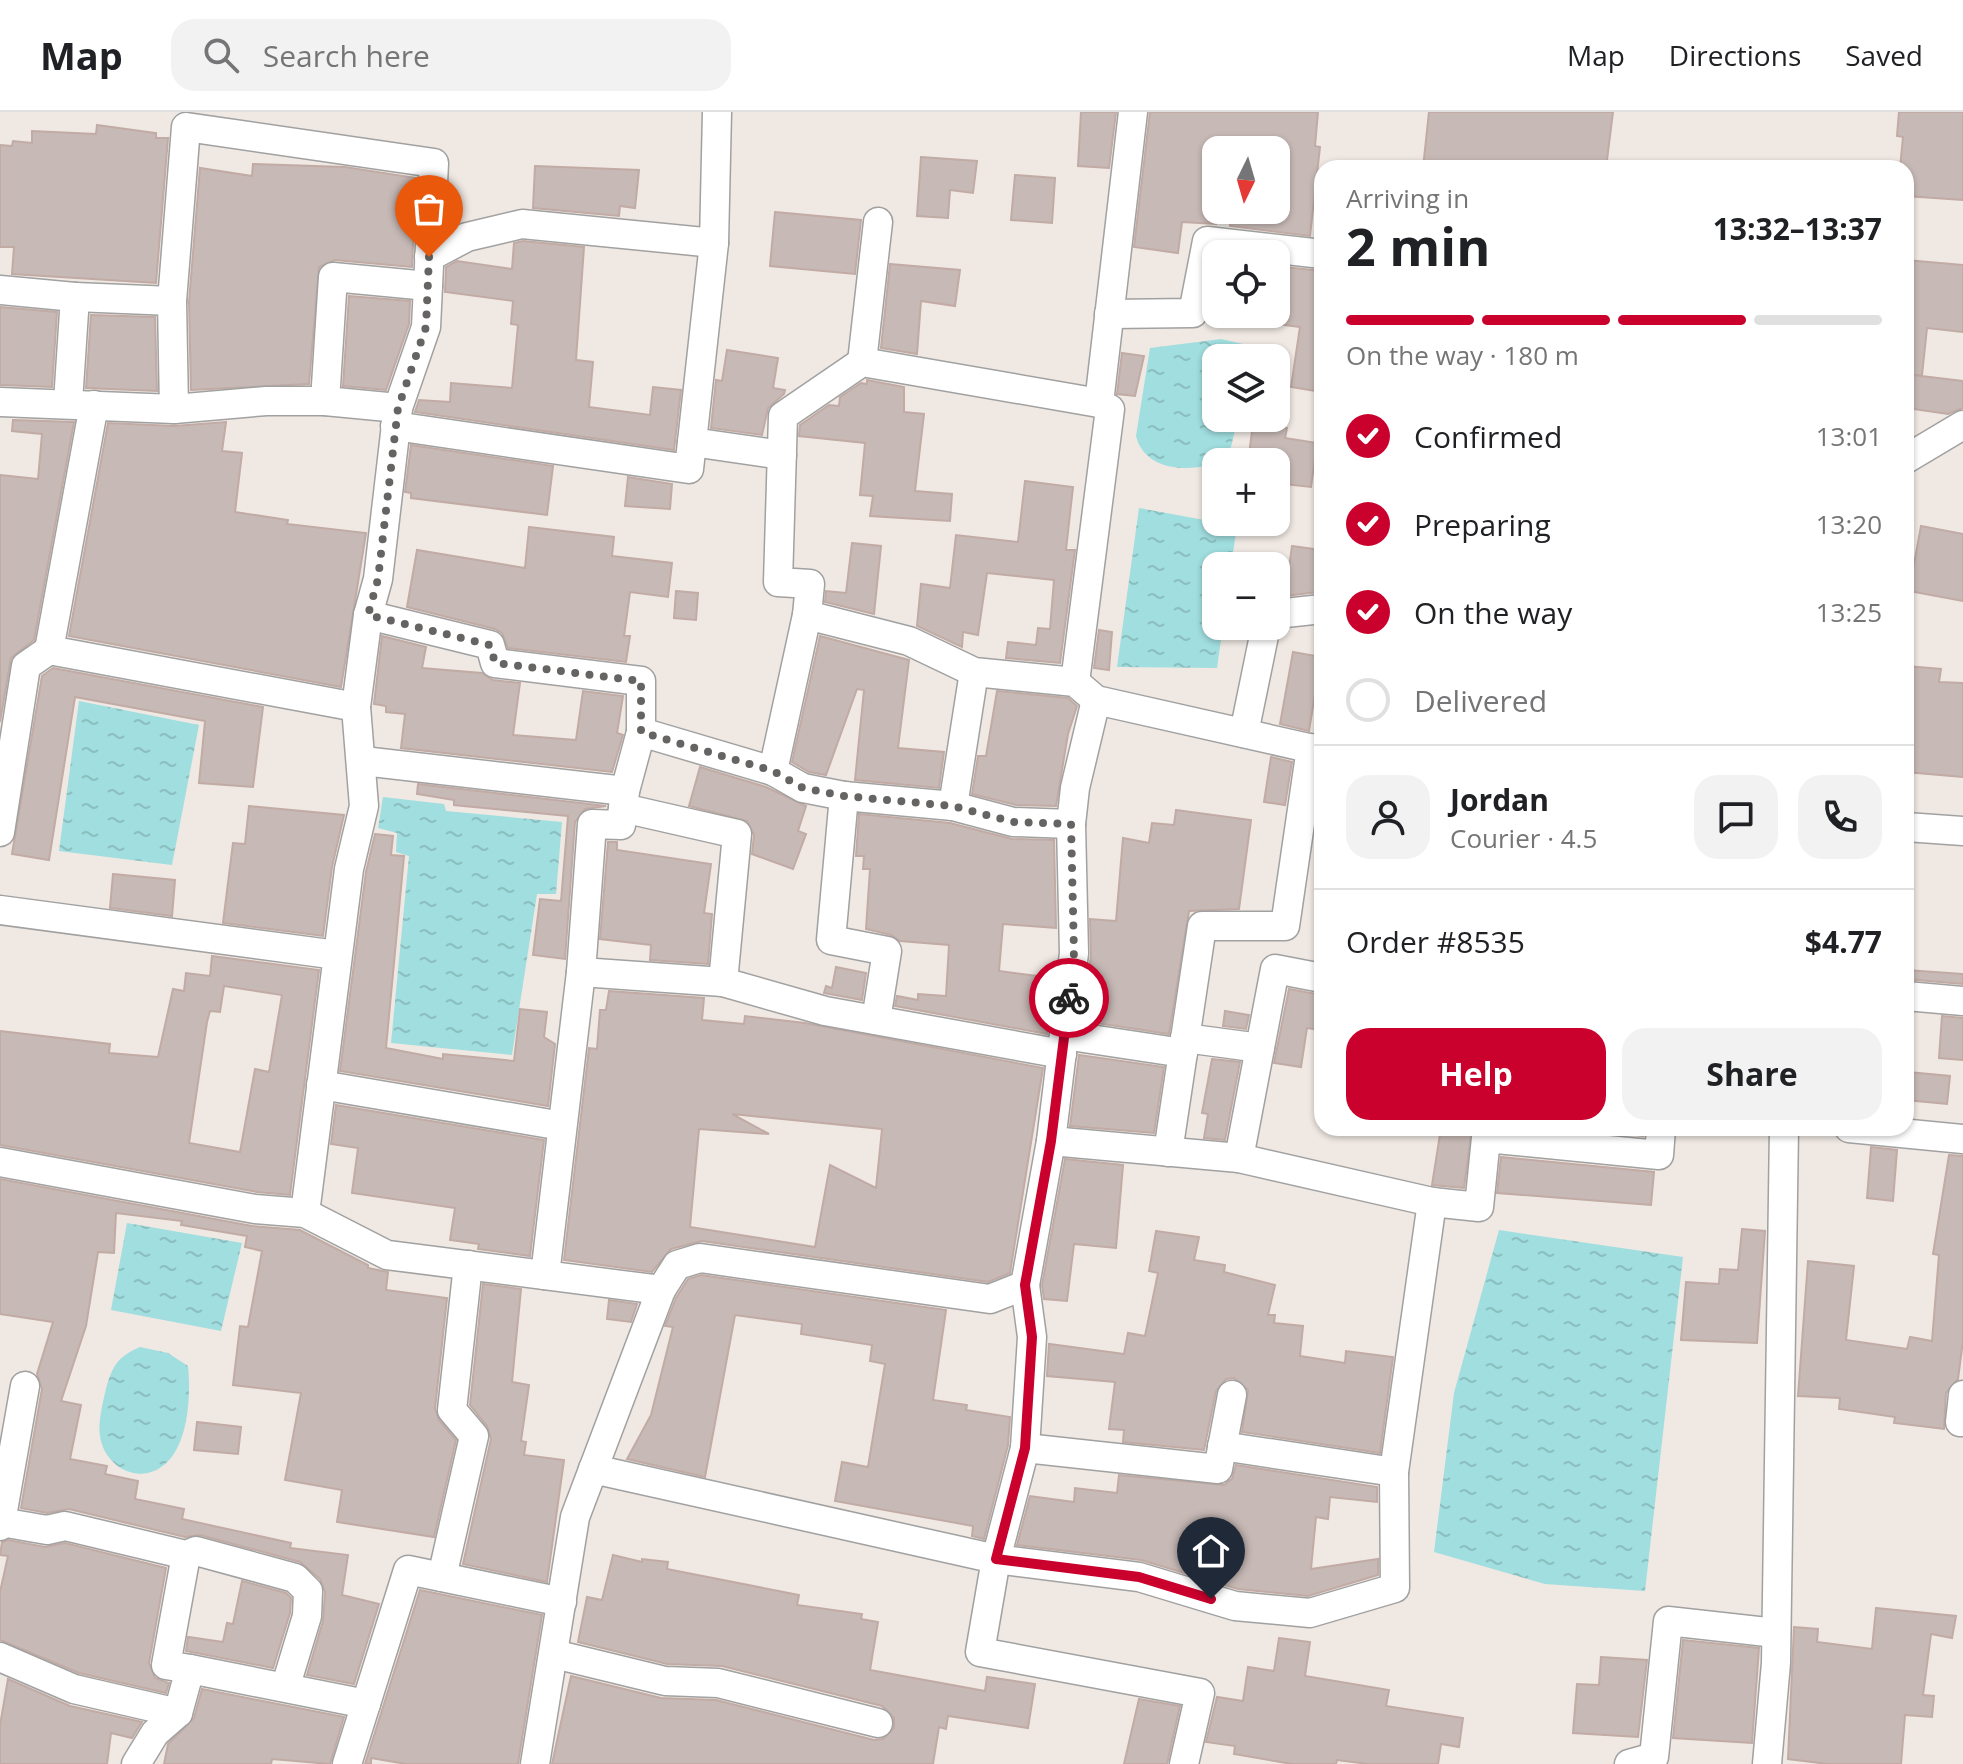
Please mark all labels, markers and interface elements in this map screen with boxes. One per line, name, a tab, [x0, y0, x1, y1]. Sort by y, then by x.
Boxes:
search box	[171, 19, 731, 91]
text: Map	[40, 29, 123, 81]
icon: search	[199, 33, 243, 77]
text: Search here	[263, 35, 430, 76]
text: Map	[1567, 36, 1625, 74]
text: Directions	[1669, 36, 1801, 74]
text: Saved	[1845, 36, 1923, 74]
north arrow	[1202, 136, 1290, 224]
map controls	[1202, 136, 1290, 640]
pin	[395, 175, 463, 257]
text: Arriving in	[1346, 180, 1469, 216]
icon: bag	[407, 187, 451, 231]
text: 13:32–13:37	[1713, 208, 1882, 249]
text: 2 min	[1346, 210, 1490, 281]
button: locate	[1202, 240, 1290, 328]
text: On the way · 180 m	[1346, 337, 1579, 373]
button: layers	[1202, 344, 1290, 432]
icon: check	[1346, 414, 1390, 458]
text: Confirmed	[1414, 416, 1562, 457]
text: 13:01	[1816, 418, 1882, 454]
button: +	[1202, 448, 1290, 536]
icon: check	[1346, 502, 1390, 546]
text: Preparing	[1414, 504, 1551, 545]
text: 13:20	[1816, 506, 1882, 542]
button: −	[1202, 552, 1290, 640]
icon: check	[1346, 590, 1390, 634]
text: On the way	[1414, 592, 1572, 633]
text: 13:25	[1816, 594, 1882, 630]
text: Delivered	[1414, 680, 1547, 721]
button: person	[1346, 775, 1430, 859]
button: chat	[1694, 775, 1778, 859]
button: phone	[1798, 775, 1882, 859]
text: Jordan	[1450, 779, 1549, 820]
text: Courier · 4.5	[1450, 820, 1597, 856]
text: Order #8535	[1346, 921, 1525, 962]
text: $4.77	[1805, 921, 1882, 962]
courier	[1029, 958, 1109, 1038]
icon: bike	[1047, 976, 1091, 1020]
button: Help	[1346, 1028, 1606, 1120]
button: Share	[1622, 1028, 1882, 1120]
pin	[1177, 1517, 1245, 1599]
icon: home	[1189, 1529, 1233, 1573]

